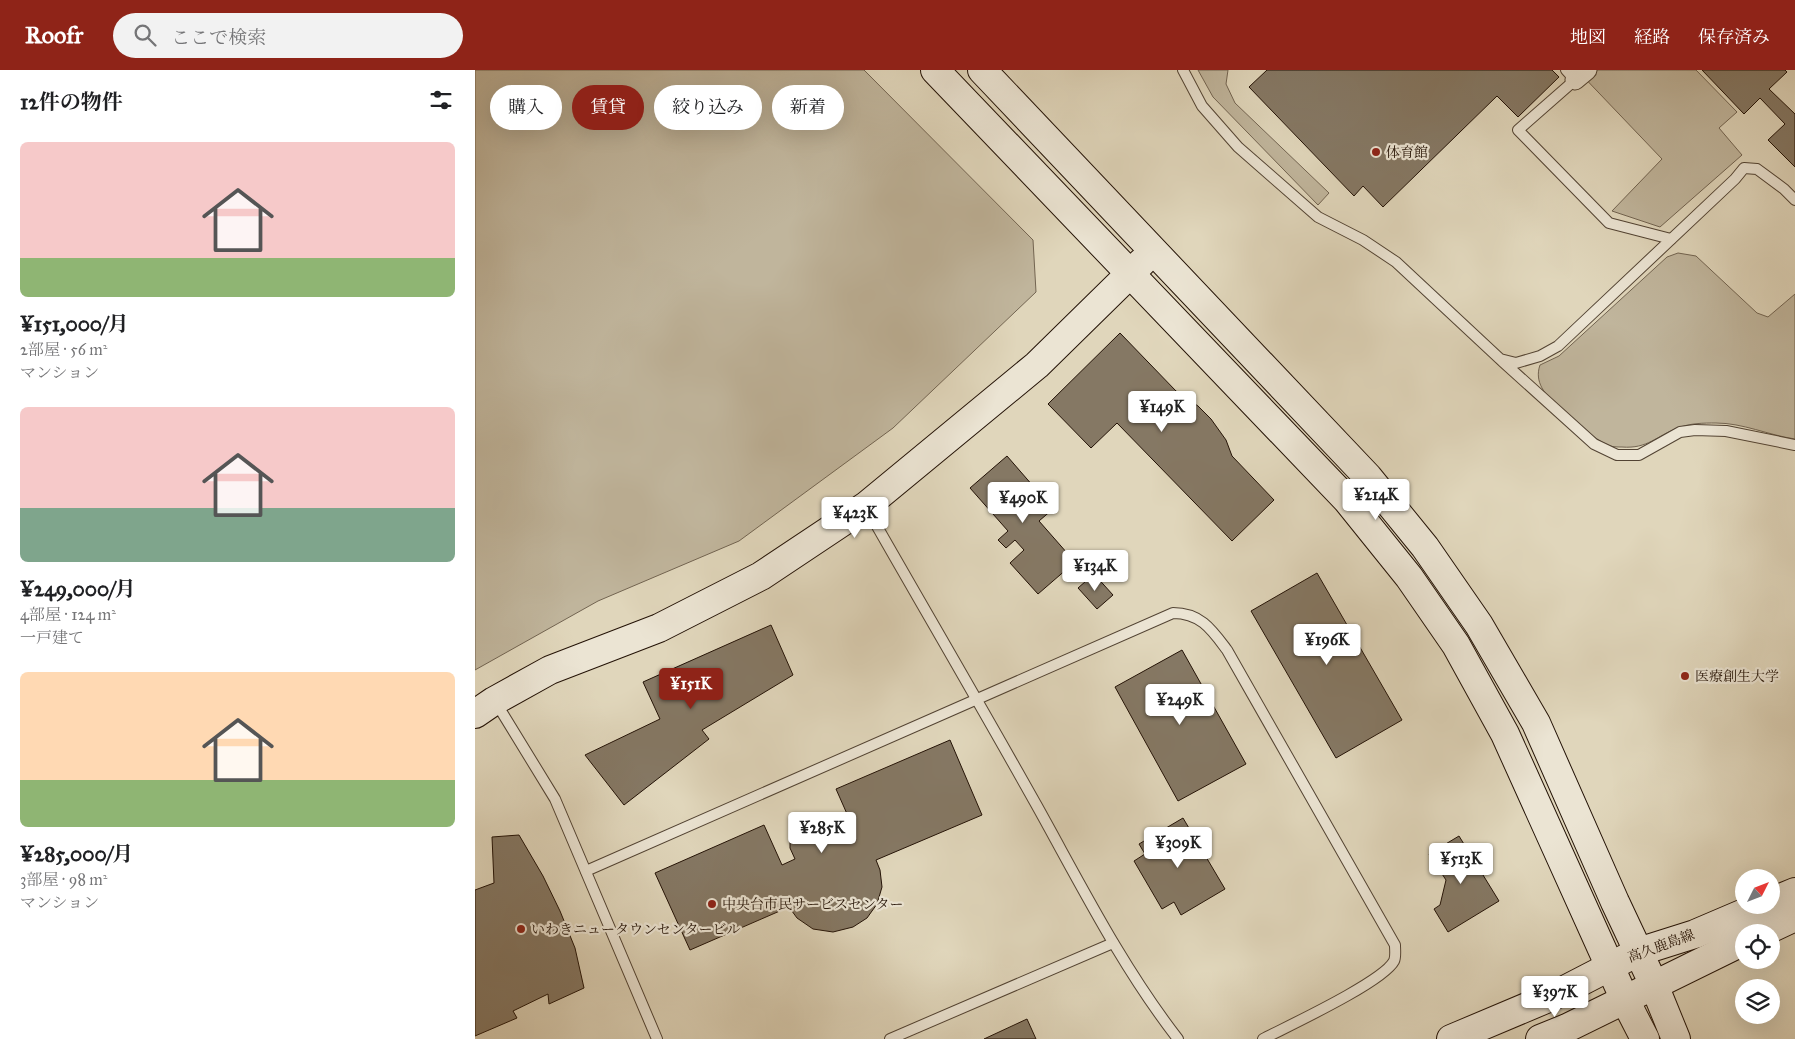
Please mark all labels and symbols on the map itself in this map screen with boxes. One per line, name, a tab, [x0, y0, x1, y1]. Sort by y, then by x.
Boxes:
place label: 体育館	[1386, 144, 1428, 161]
marker: 体育館	[1370, 146, 1382, 158]
pin: ¥149K	[1127, 390, 1197, 433]
pin: ¥214K	[1341, 478, 1411, 521]
pin: ¥490K	[988, 482, 1058, 524]
pin: ¥423K	[820, 496, 890, 539]
pin: ¥134K	[1060, 550, 1130, 592]
pin: ¥196K	[1292, 624, 1362, 666]
pin: ¥151K	[656, 668, 726, 710]
place label: 医療創生大学	[1695, 668, 1779, 685]
marker: 医療創生大学	[1679, 670, 1691, 682]
pin: ¥249K	[1145, 684, 1215, 726]
pin: ¥285K	[787, 812, 857, 854]
pin: ¥309K	[1143, 826, 1213, 869]
pin: ¥513K	[1426, 842, 1496, 885]
north arrow	[1735, 869, 1780, 914]
place label: 中央台市民サービスセンター	[722, 896, 903, 913]
marker: 中央台市民サービスセンター	[706, 898, 718, 910]
place label: いわきニュータウンセンタービル	[531, 921, 740, 938]
marker: いわきニュータウンセンタービル	[515, 923, 527, 935]
street label: 高久鹿島線	[1625, 926, 1697, 966]
pin: ¥397K	[1520, 976, 1590, 1018]

